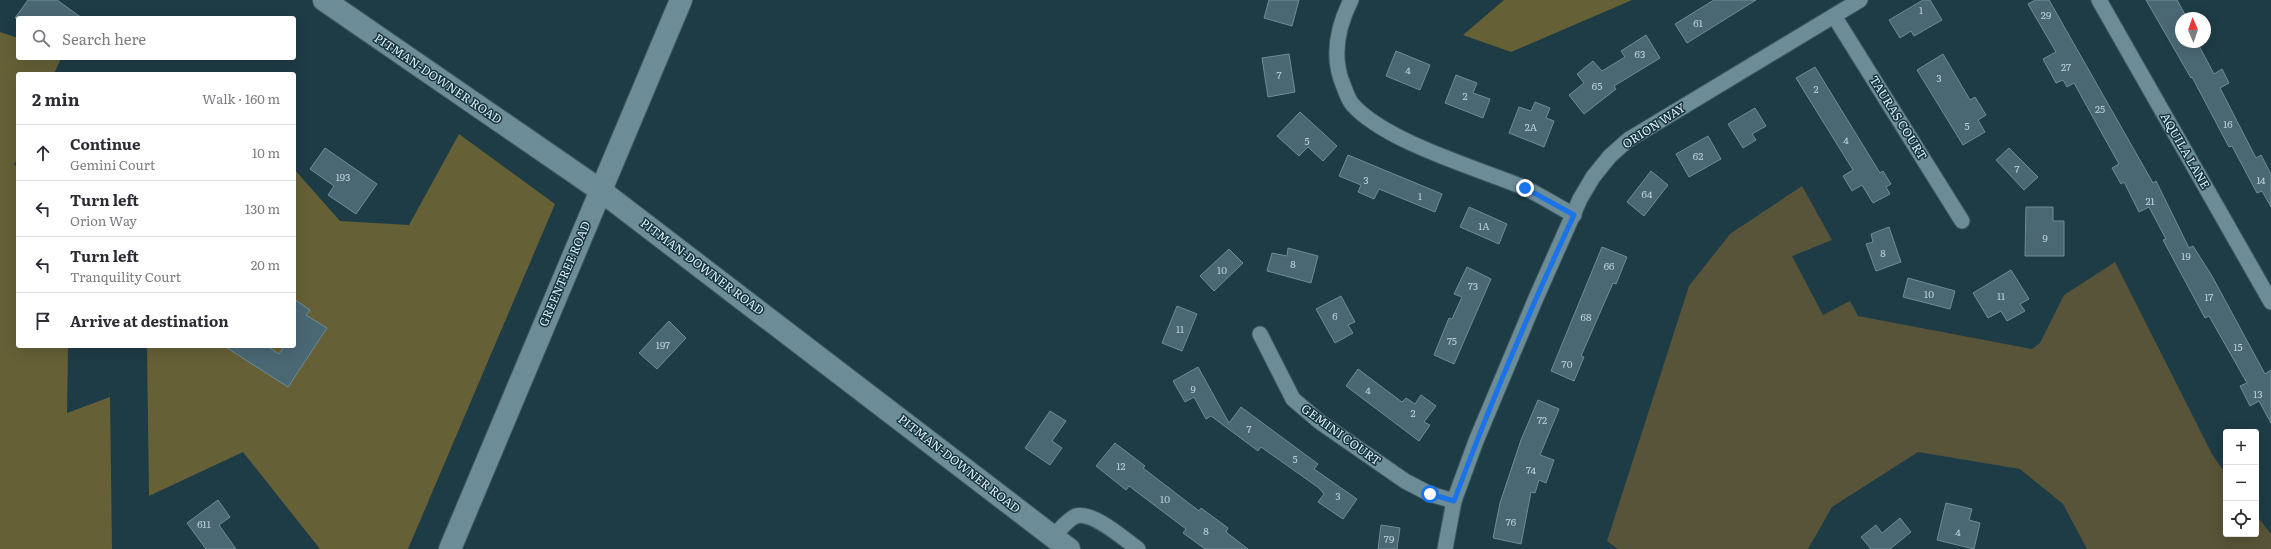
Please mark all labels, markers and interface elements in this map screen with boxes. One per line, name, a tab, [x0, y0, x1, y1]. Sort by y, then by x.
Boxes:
house number: 1	[1919, 2, 1923, 17]
house number: 29	[2041, 7, 2051, 22]
north arrow	[2175, 12, 2211, 48]
house number: 61	[1693, 15, 1703, 30]
search box	[16, 16, 296, 60]
icon: search	[30, 27, 52, 49]
text: Search here	[62, 27, 146, 50]
street label: PITMAN-DOWNER ROAD	[371, 29, 506, 128]
house number: 63	[1635, 46, 1645, 61]
house number: 27	[2061, 59, 2071, 74]
house number: 4	[1405, 62, 1411, 77]
house number: 7	[1276, 67, 1282, 82]
house number: 3	[1936, 70, 1942, 85]
street label: TAURAS COURT	[1866, 72, 1932, 163]
house number: 65	[1592, 78, 1602, 93]
house number: 2	[1813, 81, 1819, 96]
text: 2 min	[32, 86, 80, 111]
house number: 2	[1462, 88, 1468, 103]
text: Walk · 160 m	[202, 89, 280, 108]
street label: ORION WAY	[1618, 98, 1689, 152]
house number: 25	[2095, 101, 2105, 116]
street label: AQUILA LANE	[2157, 109, 2215, 192]
house number: 16	[2223, 116, 2233, 131]
house number: 5	[1964, 118, 1970, 133]
house number: 2A	[1525, 119, 1538, 134]
text: Continue	[70, 132, 140, 155]
house number: 4	[1843, 132, 1849, 147]
house number: 5	[1304, 133, 1310, 148]
icon: ahead	[32, 142, 54, 164]
text: 10 m	[252, 143, 280, 162]
house number: 62	[1693, 148, 1703, 163]
text: Gemini Court	[70, 155, 155, 174]
house number: 7	[2014, 161, 2020, 176]
house number: 193	[336, 169, 350, 184]
house number: 3	[1363, 172, 1369, 187]
house number: 14	[2256, 172, 2266, 187]
route end	[1516, 179, 1534, 197]
house number: 64	[1642, 186, 1653, 201]
text: Turn left	[70, 188, 139, 211]
house number: 1	[1418, 188, 1422, 203]
house number: 21	[2145, 193, 2155, 208]
icon: left	[32, 198, 54, 220]
text: 130 m	[245, 199, 280, 218]
text: Orion Way	[70, 211, 137, 230]
street label: PITMAN-DOWNER ROAD	[637, 214, 768, 319]
street label: GREENTREE ROAD	[534, 218, 594, 329]
house number: 1A	[1478, 218, 1490, 233]
house number: 9	[2042, 230, 2048, 245]
text: Turn left	[70, 244, 139, 267]
house number: 8	[1880, 245, 1886, 260]
house number: 19	[2181, 248, 2191, 263]
icon: left	[32, 254, 54, 276]
text: 20 m	[251, 255, 280, 274]
house number: 8	[1290, 256, 1296, 271]
house number: 66	[1604, 258, 1615, 273]
house number: 10	[1217, 262, 1227, 277]
text: Tranquility Court	[70, 267, 181, 286]
house number: 73	[1468, 278, 1478, 293]
house number: 10	[1924, 286, 1934, 301]
house number: 11	[1997, 288, 2005, 303]
house number: 17	[2205, 289, 2213, 304]
house number: 6	[1332, 308, 1338, 323]
text: Arrive at destination	[70, 309, 229, 332]
house number: 68	[1581, 309, 1592, 324]
icon: arrive	[32, 310, 54, 332]
house number: 11	[1176, 321, 1184, 336]
house number: 75	[1447, 333, 1457, 348]
house number: 197	[656, 337, 670, 352]
house number: 15	[2233, 339, 2243, 354]
house number: 70	[1562, 356, 1573, 371]
house number: 9	[1190, 381, 1196, 396]
house number: 4	[1365, 382, 1371, 397]
house number: 13	[2253, 386, 2263, 401]
street label: GEMINI COURT	[1298, 399, 1385, 469]
house number: 2	[1410, 405, 1416, 420]
street label: PITMAN-DOWNER ROAD	[895, 410, 1025, 517]
house number: 72	[1537, 412, 1547, 427]
house number: 7	[1246, 421, 1252, 436]
map controls	[2223, 429, 2259, 537]
button: +	[2223, 429, 2259, 465]
house number: 5	[1292, 451, 1298, 466]
house number: 12	[1116, 458, 1126, 473]
house number: 74	[1526, 462, 1536, 477]
button: −	[2223, 465, 2259, 501]
route start	[1421, 485, 1439, 503]
house number: 3	[1335, 488, 1341, 503]
house number: 10	[1160, 491, 1170, 506]
button: locate	[2223, 501, 2259, 537]
house number: 76	[1506, 514, 1517, 529]
house number: 611	[197, 516, 211, 531]
house number: 8	[1203, 523, 1209, 538]
house number: 4	[1955, 524, 1961, 539]
house number: 79	[1384, 531, 1394, 546]

